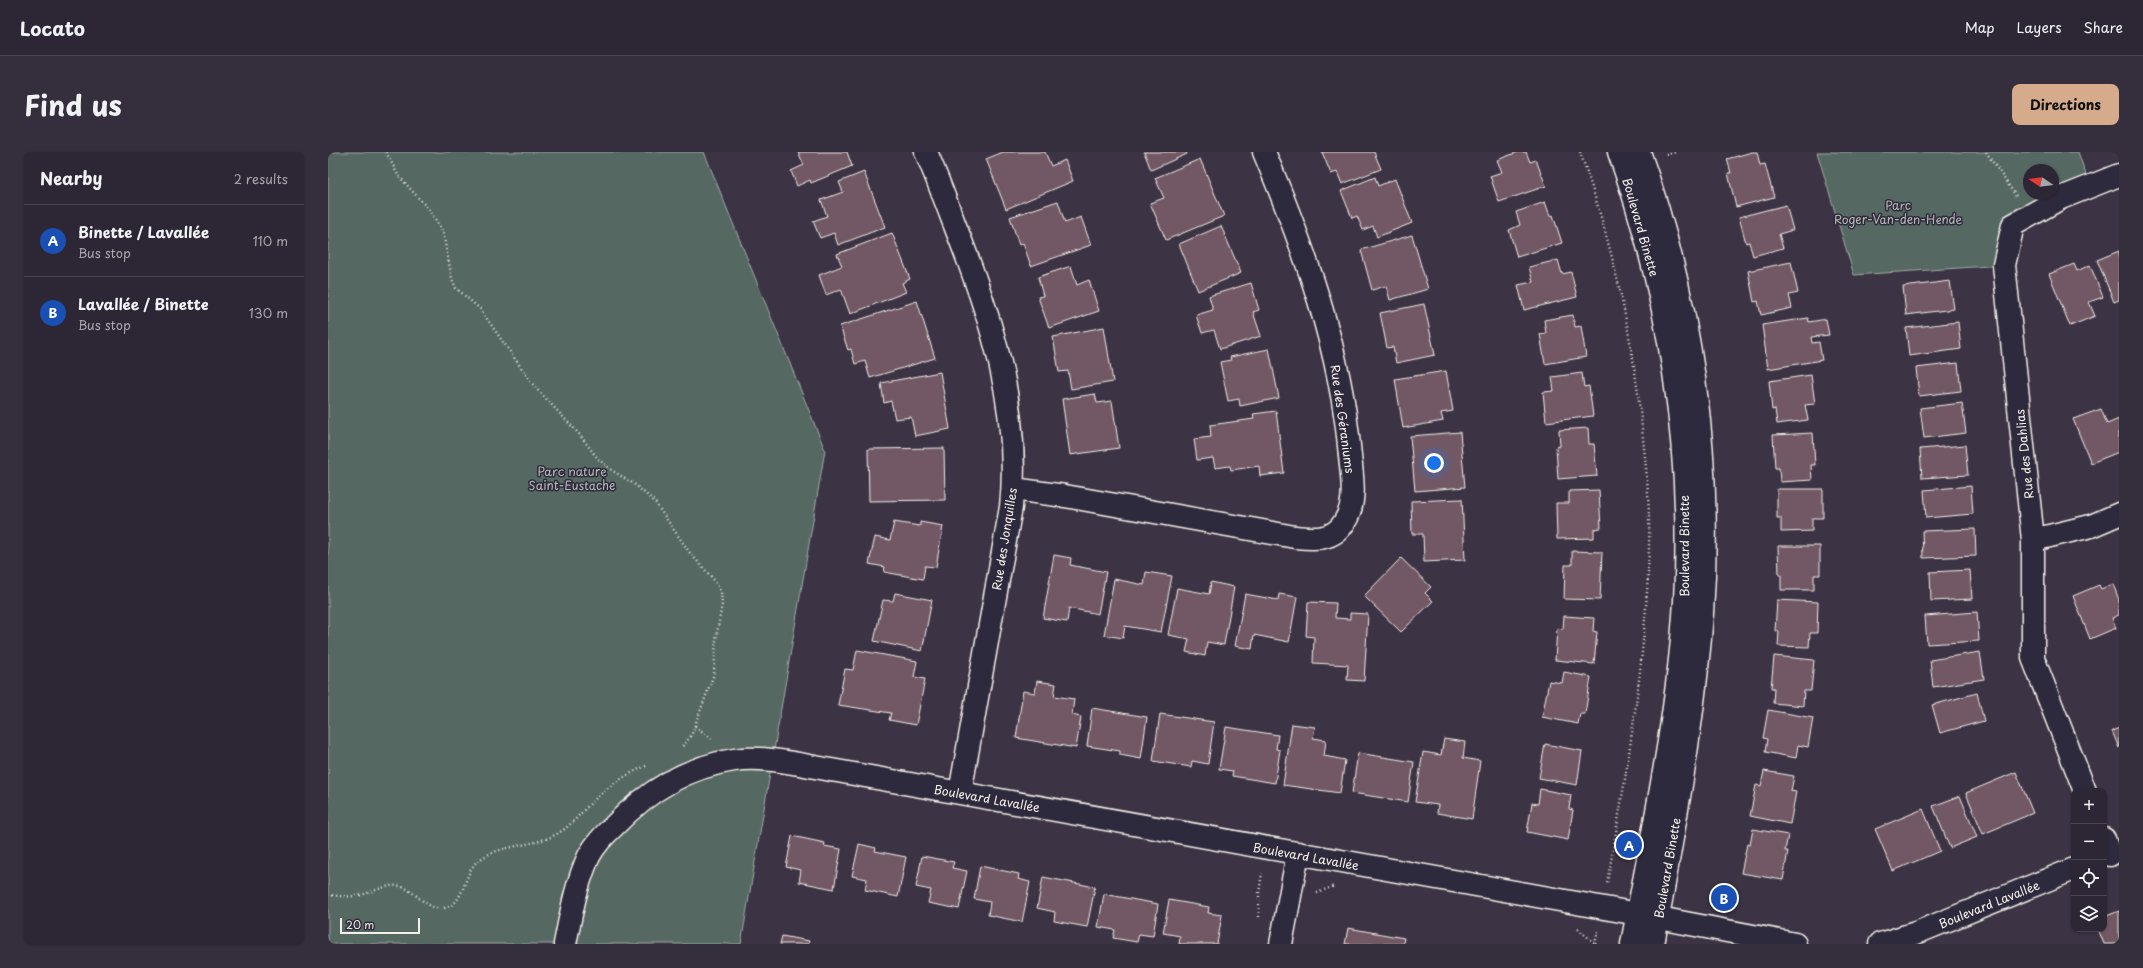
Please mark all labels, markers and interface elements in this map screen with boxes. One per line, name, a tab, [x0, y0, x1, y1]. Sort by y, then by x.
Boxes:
text: Locato	[20, 14, 85, 42]
text: Map	[1965, 17, 1995, 38]
text: Layers	[2017, 17, 2062, 38]
text: Share	[2084, 17, 2123, 38]
text: Find us	[24, 83, 122, 126]
button: Directions	[2012, 84, 2119, 125]
north arrow	[2023, 164, 2059, 200]
text: Nearby	[40, 165, 102, 191]
text: 2 results	[234, 169, 288, 188]
street label: Boulevard Binette	[1618, 176, 1664, 278]
park label: Parc Roger-Van-den-Hende	[1834, 196, 1963, 228]
text: Binette / Lavallée	[78, 220, 209, 243]
text: A	[48, 231, 58, 250]
text: 110 m	[253, 231, 288, 250]
text: Bus stop	[78, 243, 131, 262]
text: Lavallée / Binette	[78, 292, 209, 315]
text: B	[49, 303, 57, 322]
text: 130 m	[249, 303, 288, 322]
text: Bus stop	[78, 315, 131, 334]
street label: Rue des Géraniums	[1326, 363, 1360, 475]
street label: Rue des Dahlias	[2010, 408, 2038, 500]
your location	[1424, 453, 1444, 473]
park label: Parc nature Saint-Eustache	[529, 462, 615, 494]
street label: Rue des Jonquilles	[987, 486, 1021, 591]
street label: Boulevard Binette	[1675, 495, 1693, 597]
street label: Boulevard Lavallée	[933, 780, 1042, 816]
map controls	[2071, 788, 2107, 932]
button: +	[2071, 788, 2107, 824]
street label: Boulevard Binette	[1649, 816, 1685, 920]
button: −	[2071, 824, 2107, 860]
pin: A	[1616, 830, 1642, 860]
street label: Boulevard Lavallée	[1252, 838, 1361, 874]
button: locate	[2071, 860, 2107, 896]
street label: Boulevard Lavallée	[1936, 875, 2043, 932]
pin: B	[1711, 883, 1737, 913]
button: layers	[2071, 896, 2107, 932]
scale bar	[340, 916, 420, 935]
text: 20 m	[346, 916, 374, 933]

